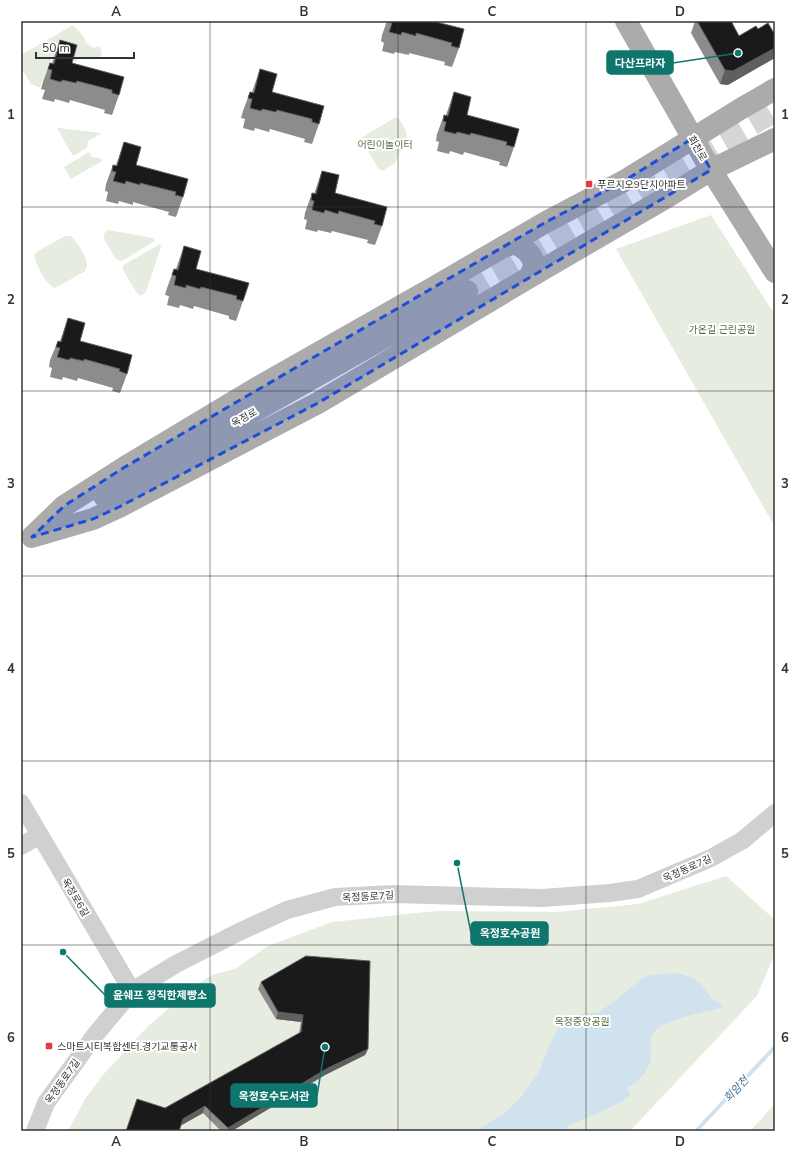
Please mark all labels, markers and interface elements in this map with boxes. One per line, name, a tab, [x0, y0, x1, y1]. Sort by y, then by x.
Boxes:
text: A	[111, 3, 121, 21]
text: B	[300, 3, 309, 21]
text: C	[488, 3, 497, 21]
text: D	[675, 3, 685, 21]
scale bar	[36, 34, 134, 60]
text: 50 m	[42, 40, 70, 56]
callout: 다산프라자	[607, 51, 673, 74]
text: 다산프라자	[615, 56, 665, 71]
text: 1	[7, 106, 15, 124]
text: 1	[781, 106, 789, 124]
street label: 회천로	[684, 133, 710, 164]
park label: 어린이놀이터	[357, 138, 413, 152]
place label: 푸르지오9단지아파트	[597, 178, 686, 192]
marker: 푸르지오9단지아파트	[584, 179, 594, 189]
text: 2	[7, 291, 15, 309]
text: 2	[781, 291, 789, 309]
park label: 가온길 근린공원	[689, 323, 755, 337]
street label: 옥정로	[229, 405, 260, 431]
text: 3	[7, 475, 15, 493]
text: 3	[781, 475, 789, 493]
text: 4	[7, 660, 15, 678]
text: 4	[781, 660, 789, 678]
text: 5	[7, 845, 15, 863]
text: 5	[781, 845, 789, 863]
street label: 옥정동로7길	[661, 852, 714, 886]
street label: 옥정로6길	[58, 876, 92, 919]
street label: 옥정동로7길	[342, 889, 394, 905]
callout: 옥정호수공원	[471, 922, 548, 945]
text: 옥정호수공원	[480, 926, 540, 941]
callout: 윤쉐프 정직한제빵소	[105, 984, 215, 1007]
text: 윤쉐프 정직한제빵소	[113, 988, 207, 1003]
park label: 옥정중앙공원	[554, 1015, 610, 1029]
text: 6	[7, 1029, 15, 1047]
text: 6	[781, 1029, 789, 1047]
place label: 스마트시티복합센터.경기교통공사	[57, 1040, 198, 1054]
marker: 스마트시티복합센터.경기교통공사	[44, 1041, 54, 1051]
street label: 옥정동로7길	[42, 1056, 83, 1107]
water label: 회암천	[721, 1072, 753, 1106]
callout: 옥정호수도서관	[231, 1084, 317, 1107]
text: 옥정호수도서관	[239, 1089, 309, 1104]
text: A	[111, 1133, 121, 1151]
text: B	[300, 1133, 309, 1151]
text: C	[488, 1133, 497, 1151]
text: D	[675, 1133, 685, 1151]

